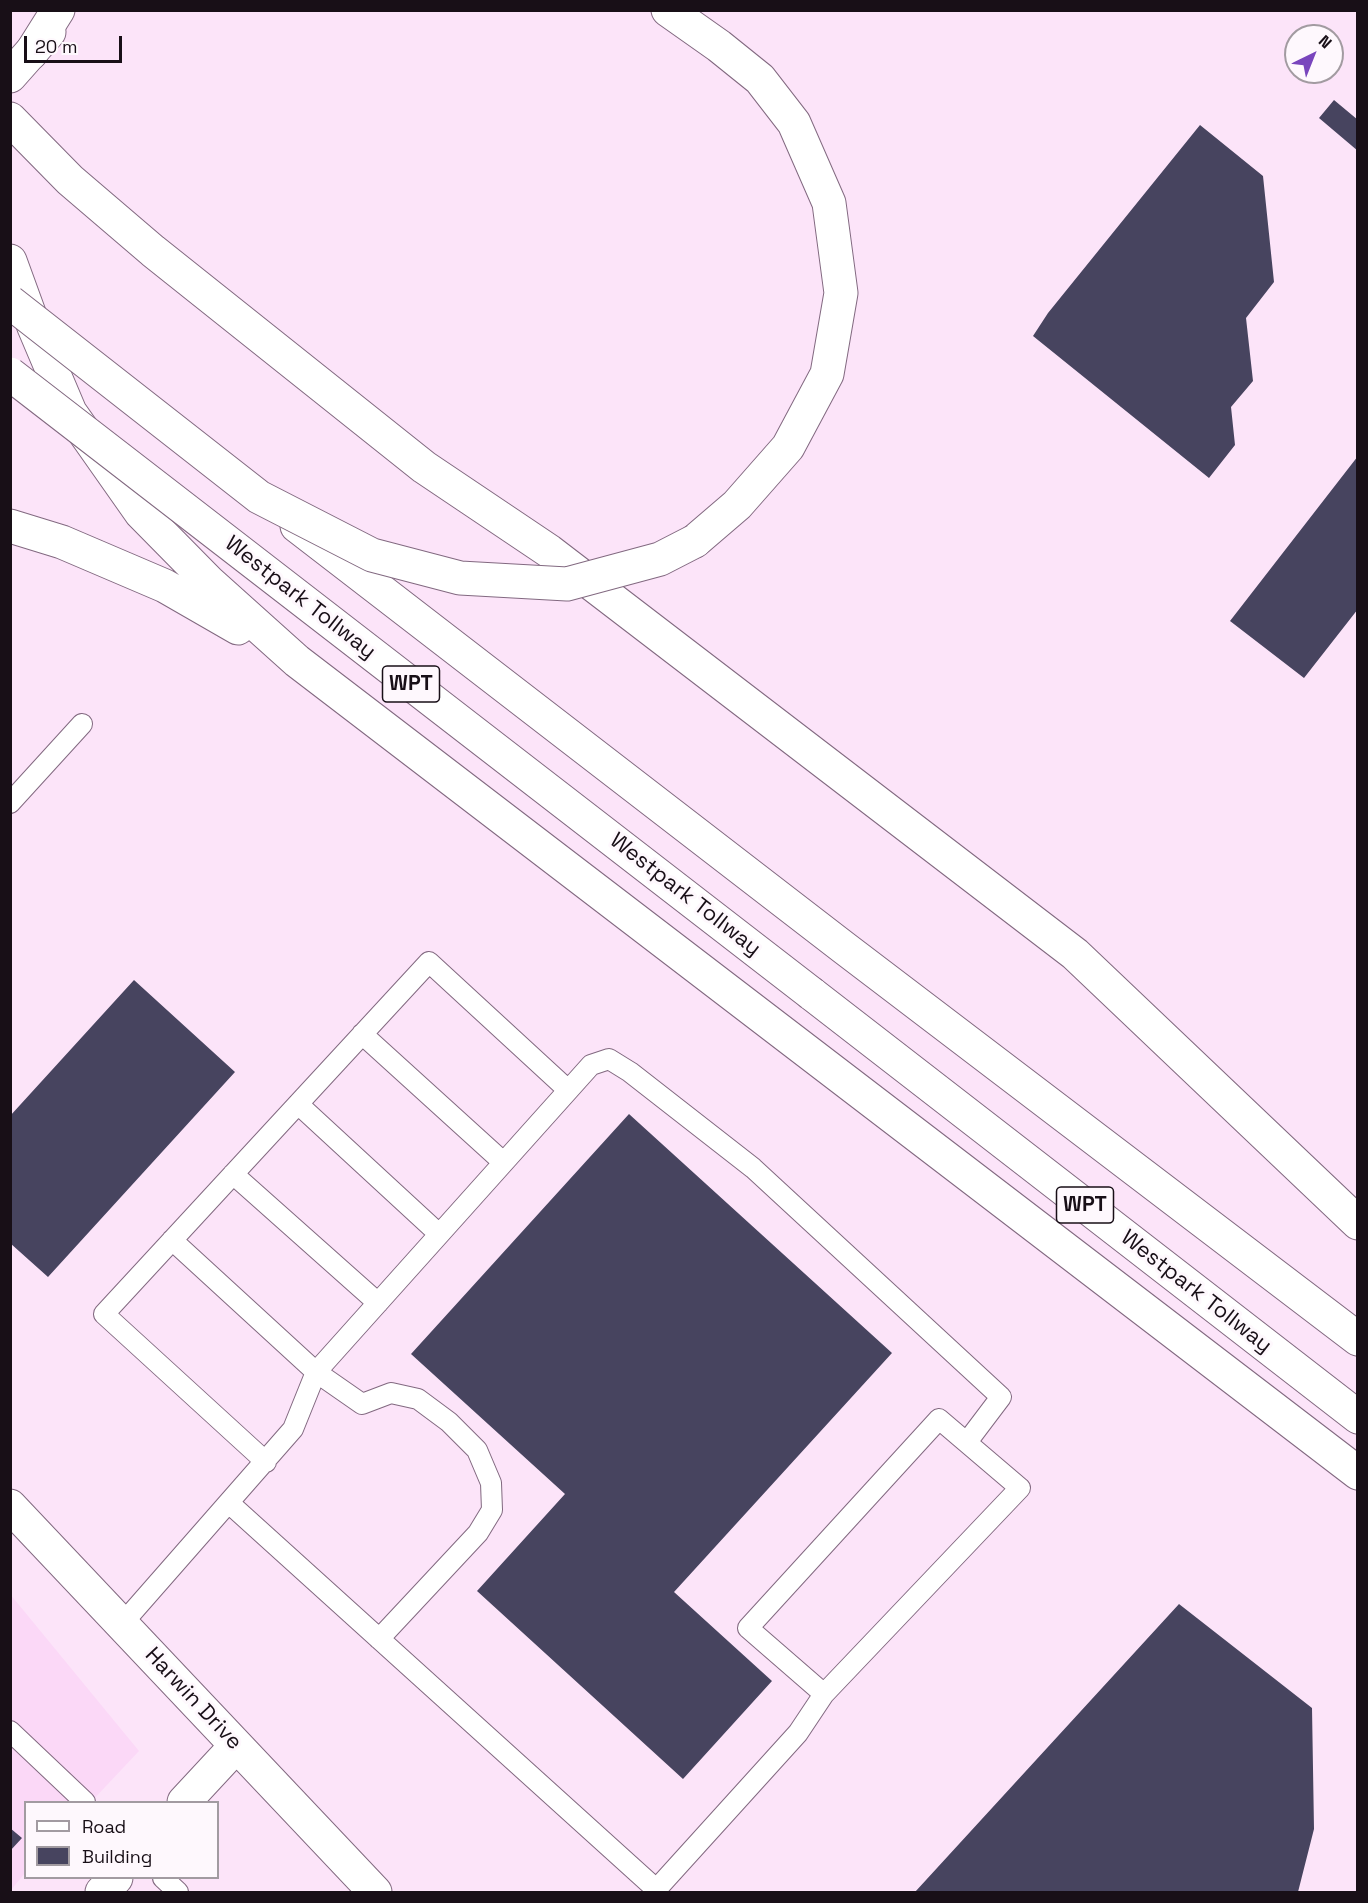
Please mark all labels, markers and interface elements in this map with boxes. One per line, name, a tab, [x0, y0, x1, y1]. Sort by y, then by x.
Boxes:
scale bar	[27, 24, 124, 62]
north arrow	[1284, 24, 1344, 84]
text: N	[1314, 31, 1336, 53]
text: 20 m	[35, 35, 78, 58]
street label: Westpark Tollway	[219, 531, 381, 665]
road number: WPT	[382, 666, 440, 702]
street label: Westpark Tollway	[604, 828, 766, 962]
road number: WPT	[1056, 1187, 1114, 1223]
street label: Westpark Tollway	[1115, 1225, 1277, 1359]
street label: Harwin Drive	[139, 1642, 247, 1756]
legend	[24, 1801, 219, 1879]
text: Road	[82, 1815, 126, 1838]
text: Building	[82, 1845, 152, 1868]

